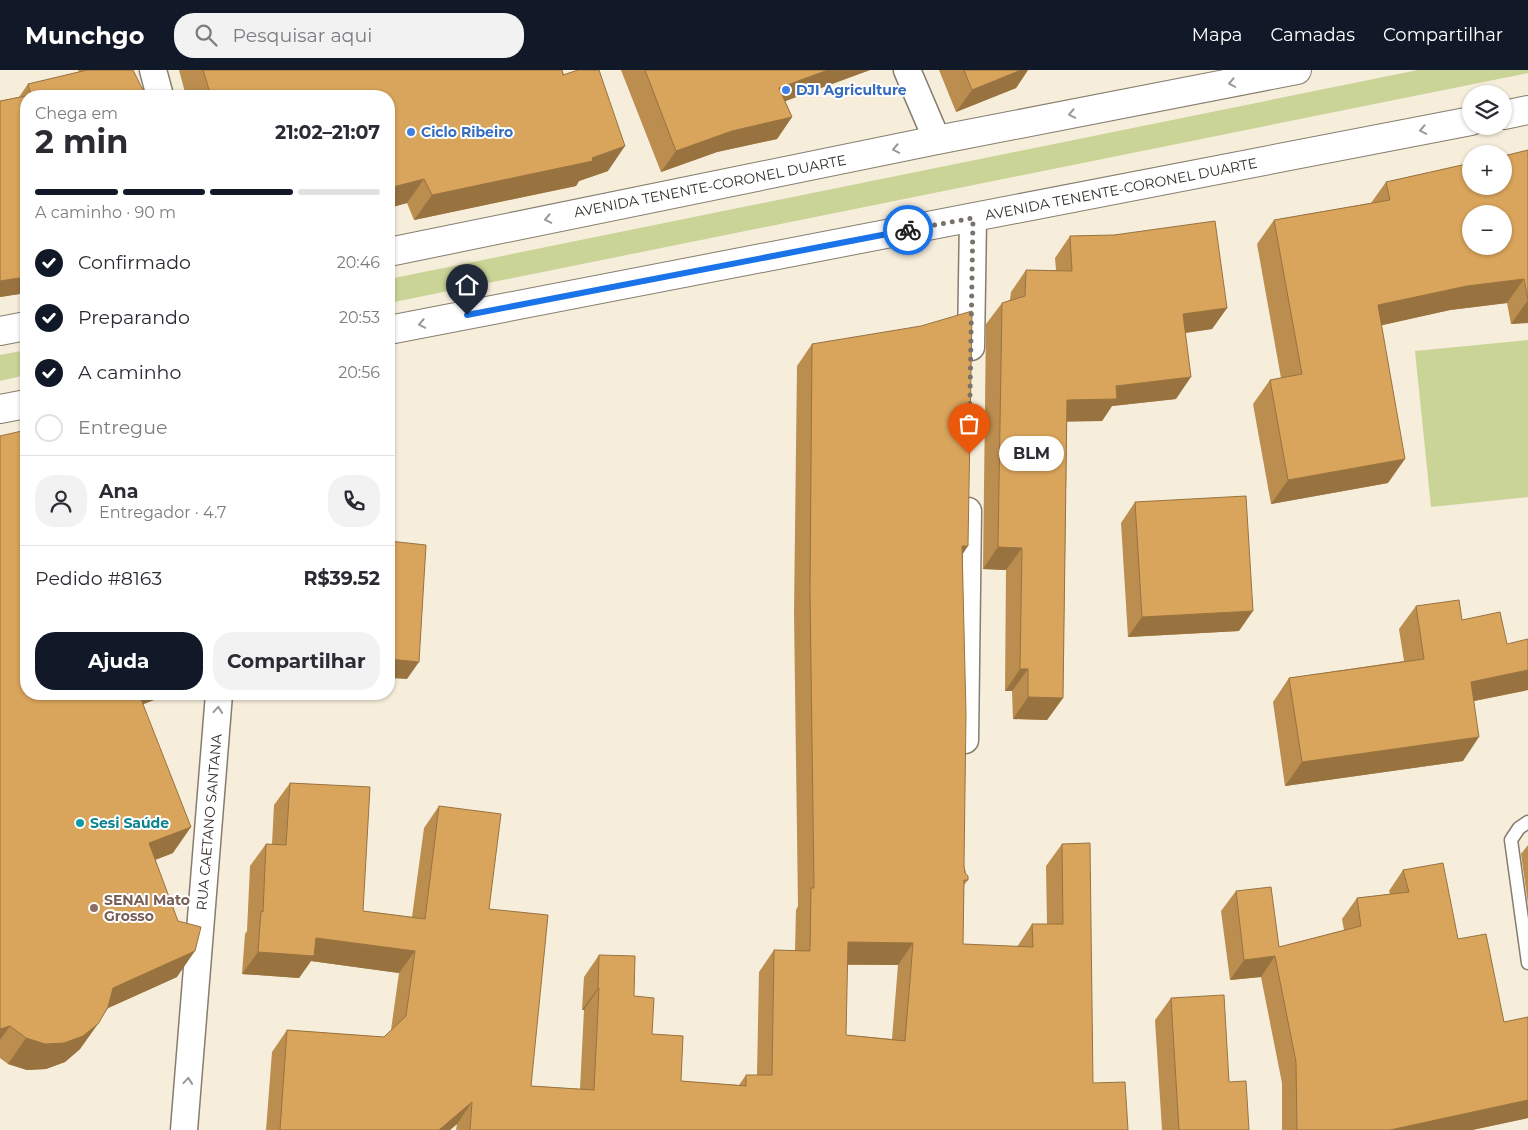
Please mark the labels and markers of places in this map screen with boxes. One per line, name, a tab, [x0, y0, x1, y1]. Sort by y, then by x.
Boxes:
place label: DJI Agriculture	[796, 81, 907, 99]
marker: DJI Agriculture	[780, 84, 792, 96]
place label: Ciclo Ribeiro	[421, 123, 513, 141]
marker: Ciclo Ribeiro	[405, 126, 417, 138]
pin	[446, 264, 488, 315]
pin	[948, 403, 990, 454]
callout: BLM	[999, 436, 1064, 472]
place label: Sesi Saúde	[90, 814, 169, 832]
marker: Sesi Saúde	[74, 817, 86, 829]
place label: SENAI Mato Grosso	[104, 891, 190, 925]
marker: SENAI Mato Grosso	[88, 902, 100, 914]

